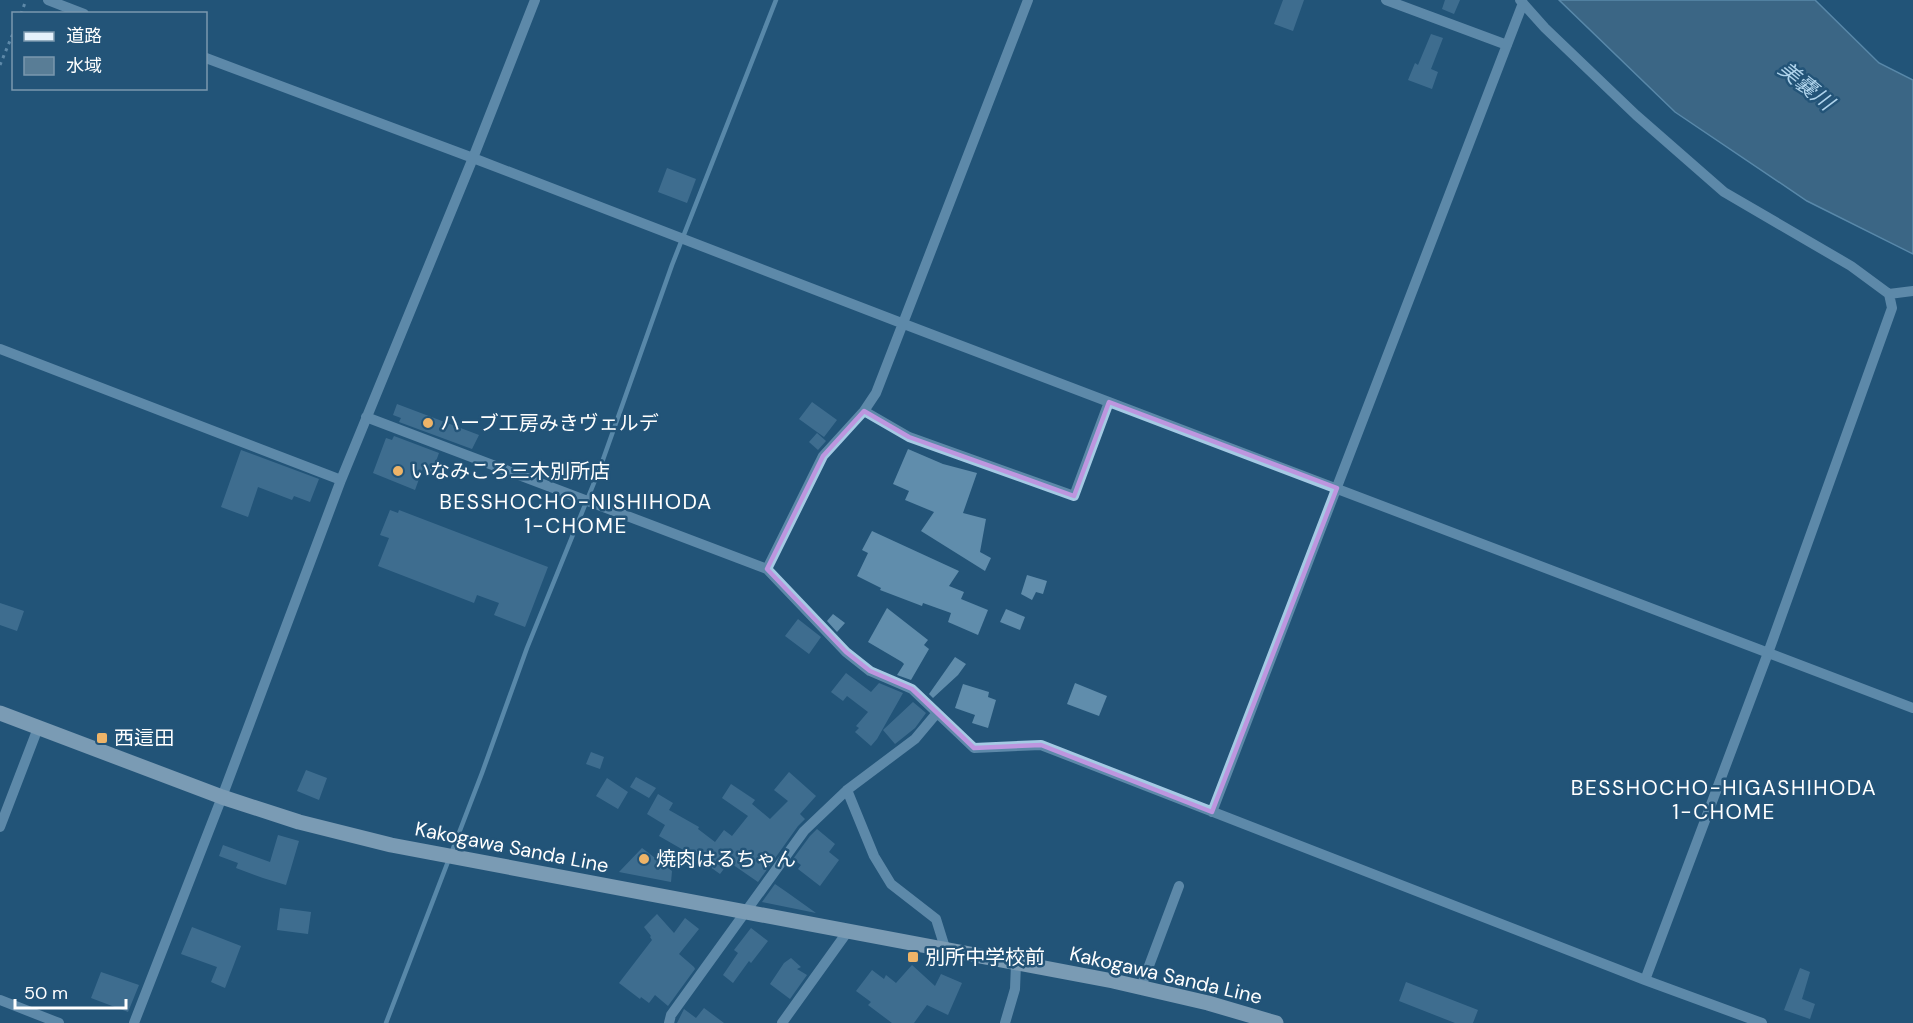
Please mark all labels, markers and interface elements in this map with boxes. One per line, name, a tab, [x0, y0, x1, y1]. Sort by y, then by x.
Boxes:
legend	[12, 12, 207, 90]
text: 道路	[66, 24, 102, 48]
text: 水域	[66, 54, 102, 78]
water label: 美嚢川	[1773, 55, 1841, 118]
place label: ハーブ工房みきヴェルデ	[440, 410, 659, 436]
marker: ハーブ工房みきヴェルデ	[421, 416, 435, 430]
place label: いなみころ三木別所店	[410, 458, 610, 484]
marker: いなみころ三木別所店	[391, 464, 405, 478]
district label: BESSHOCHO-NISHIHODA 1-CHOME	[439, 488, 713, 540]
place label: 西這田	[114, 725, 174, 751]
marker: 西這田	[95, 731, 109, 745]
district label: BESSHOCHO-HIGASHIHODA 1-CHOME	[1571, 774, 1877, 826]
street label: Kakogawa Sanda Line	[413, 815, 611, 879]
place label: 焼肉はるちゃん	[656, 846, 796, 872]
marker: 焼肉はるちゃん	[637, 852, 651, 866]
street label: Kakogawa Sanda Line	[1067, 940, 1265, 1010]
place label: 別所中学校前	[925, 944, 1045, 970]
marker: 別所中学校前	[906, 950, 920, 964]
scale bar	[15, 972, 126, 1010]
text: 50 m	[24, 981, 68, 1005]

